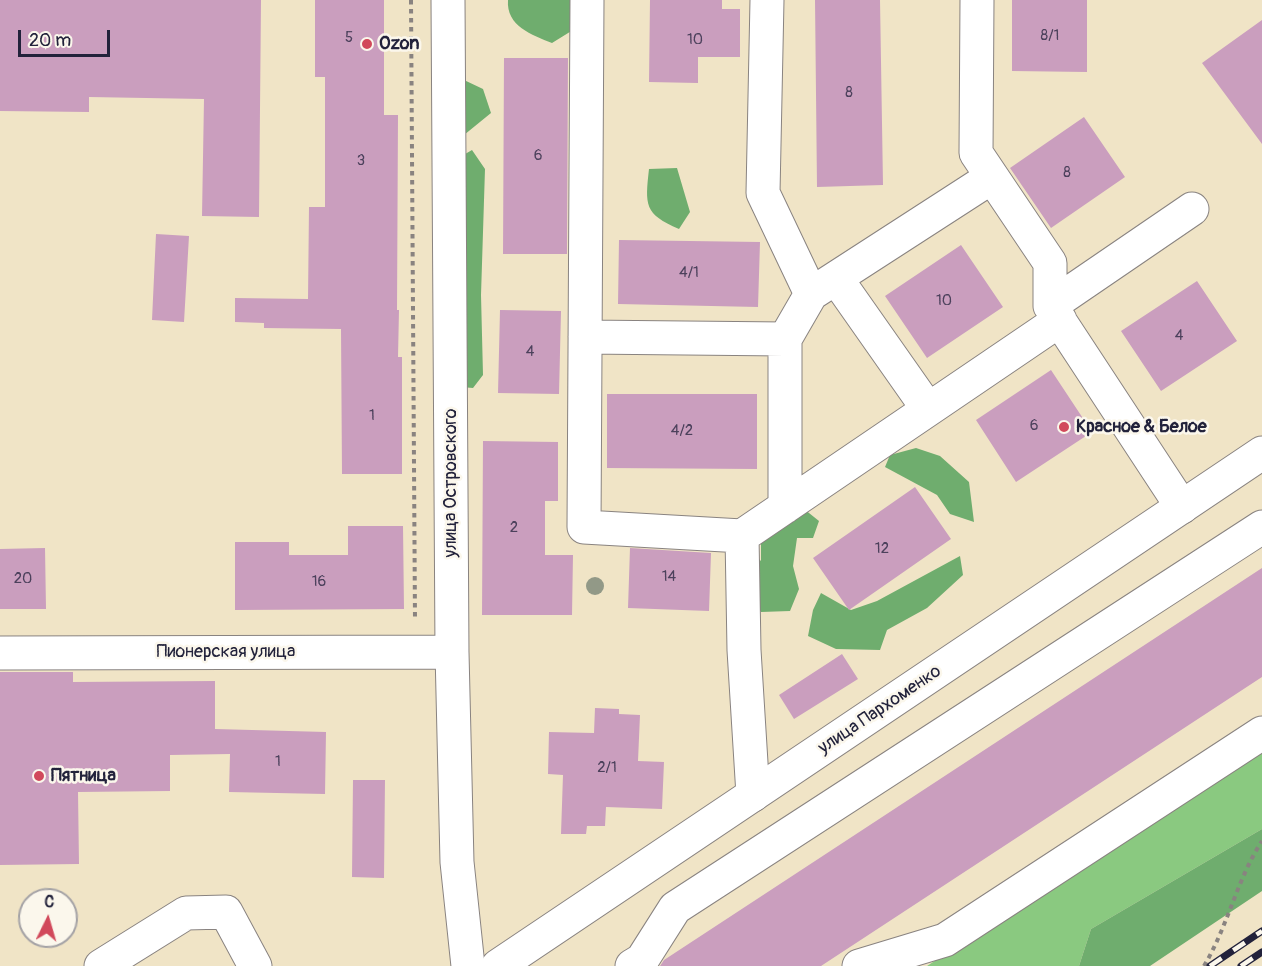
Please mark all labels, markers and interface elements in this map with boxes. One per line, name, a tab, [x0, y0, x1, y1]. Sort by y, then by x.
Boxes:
scale bar	[21, 18, 112, 56]
house number: 8/1	[1041, 27, 1059, 45]
text: 20 m	[29, 29, 71, 52]
house number: 5	[345, 29, 353, 47]
house number: 10	[687, 31, 703, 49]
place label: Ozon	[379, 33, 419, 55]
marker: Ozon	[360, 37, 374, 51]
house number: 8	[845, 84, 853, 102]
house number: 6	[534, 147, 542, 165]
house number: 3	[357, 152, 365, 170]
house number: 8	[1063, 164, 1071, 182]
house number: 4/1	[679, 264, 699, 282]
house number: 10	[936, 292, 952, 310]
house number: 4	[1175, 327, 1183, 345]
house number: 4	[526, 343, 534, 361]
house number: 1	[369, 407, 375, 425]
street label: улица Островского	[440, 409, 462, 557]
place label: Красное & Белое	[1076, 416, 1207, 438]
house number: 6	[1030, 417, 1038, 435]
marker: Красное & Белое	[1057, 420, 1071, 434]
house number: 4/2	[671, 422, 693, 440]
house number: 2	[510, 519, 518, 537]
house number: 12	[875, 540, 889, 558]
house number: 14	[662, 568, 676, 586]
house number: 20	[14, 570, 32, 588]
house number: 16	[312, 573, 326, 591]
street label: Пионерская улица	[157, 641, 295, 663]
street label: улица Пархоменко	[814, 661, 946, 759]
house number: 1	[275, 753, 281, 771]
house number: 2/1	[597, 759, 617, 777]
place label: Пятница	[51, 765, 116, 787]
marker: Пятница	[32, 769, 46, 783]
north arrow	[18, 888, 78, 948]
text: С	[44, 892, 55, 912]

